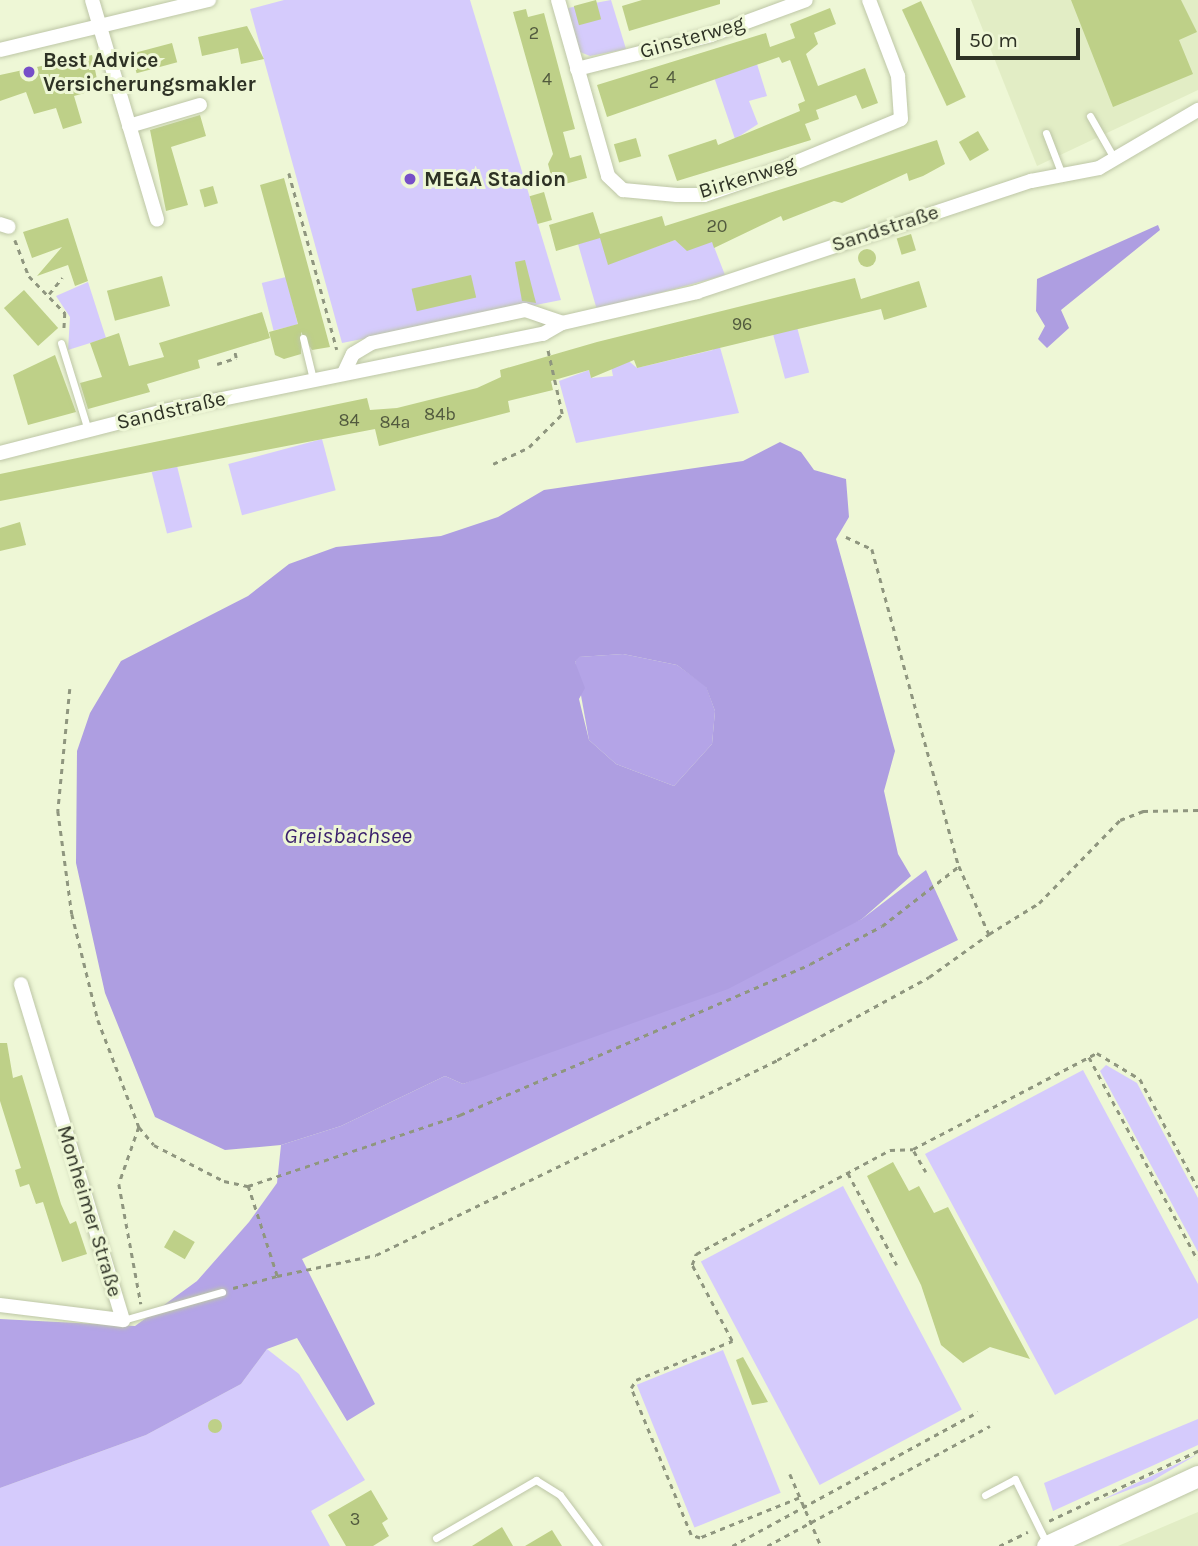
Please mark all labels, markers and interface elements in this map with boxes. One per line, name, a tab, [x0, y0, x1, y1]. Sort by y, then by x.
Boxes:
street label: Ginsterweg	[637, 10, 747, 64]
scale bar	[960, 14, 1084, 58]
house number: 2	[529, 22, 539, 44]
text: 50 m	[969, 28, 1018, 52]
place label: Best Advice Versicherungsmakler	[43, 47, 256, 97]
marker: Best Advice Versicherungsmakler	[21, 64, 37, 80]
house number: 4	[666, 66, 676, 88]
house number: 4	[542, 68, 552, 90]
house number: 2	[649, 71, 659, 93]
street label: Birkenweg	[695, 150, 799, 204]
place label: MEGA Stadion	[424, 166, 566, 192]
marker: MEGA Stadion	[402, 171, 418, 187]
street label: Sandstraße	[828, 199, 942, 257]
house number: 20	[706, 215, 728, 237]
house number: 96	[732, 313, 752, 335]
street label: Sandstraße	[114, 385, 228, 435]
house number: 84b	[424, 403, 456, 425]
house number: 84	[338, 409, 360, 431]
house number: 84a	[379, 411, 411, 433]
water label: Greisbachsee	[284, 822, 412, 850]
street label: Monheimer Straße	[52, 1122, 128, 1300]
house number: 3	[350, 1508, 360, 1530]

